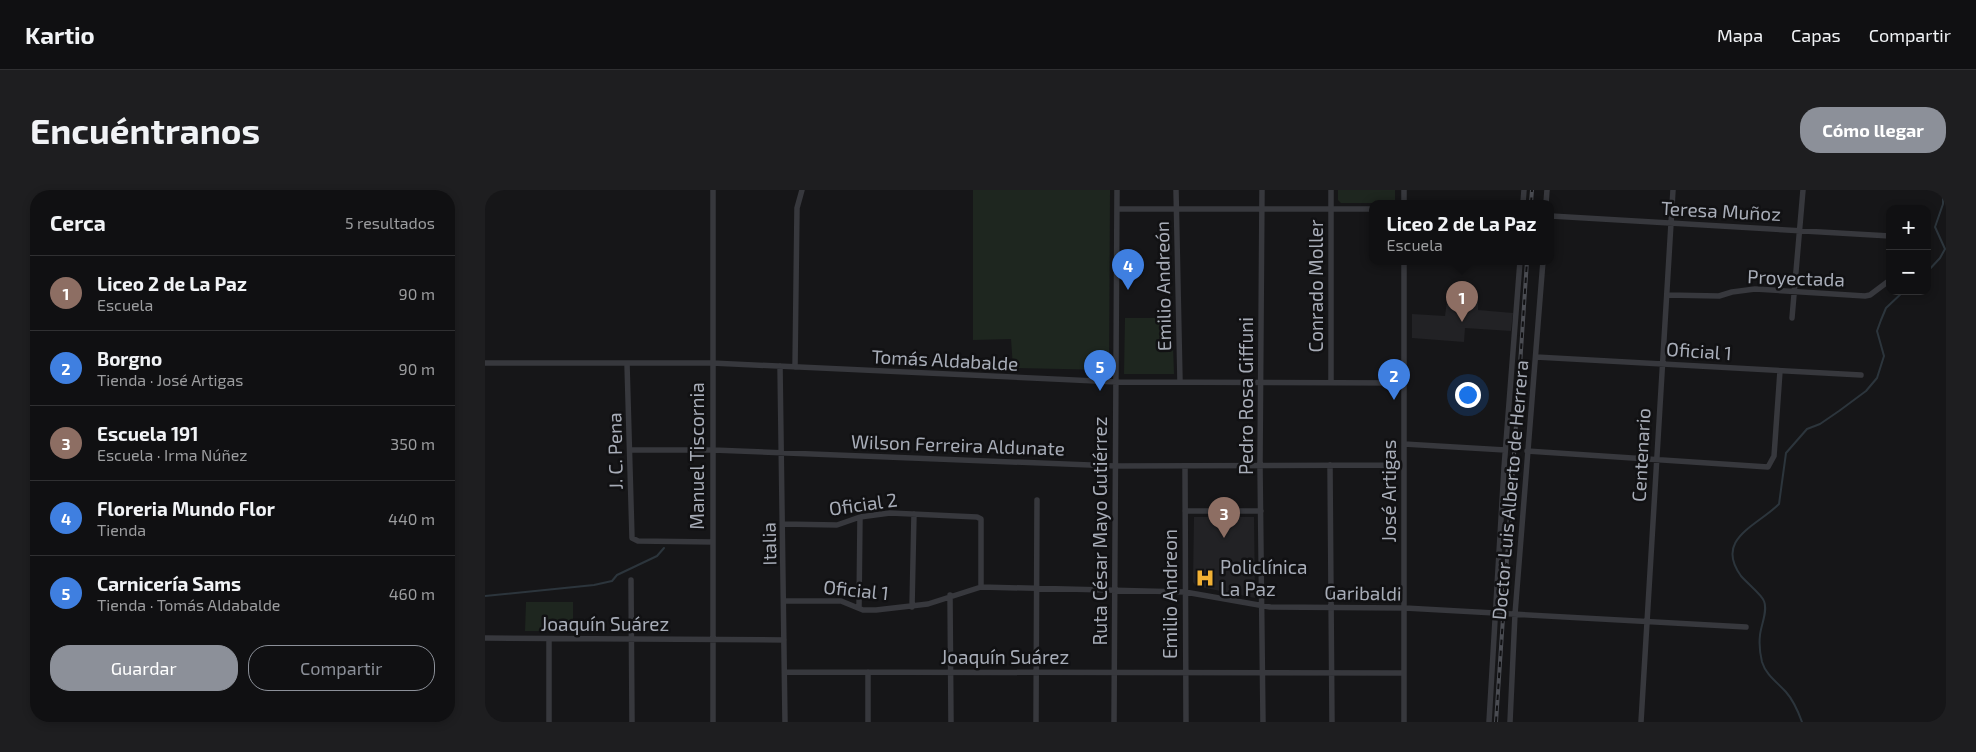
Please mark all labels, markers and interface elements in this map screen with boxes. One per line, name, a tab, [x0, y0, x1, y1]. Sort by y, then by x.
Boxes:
text: Kartio	[25, 20, 95, 49]
text: Mapa	[1717, 24, 1763, 46]
text: Capas	[1791, 24, 1841, 46]
text: Compartir	[1869, 24, 1951, 46]
button: Cómo llegar	[1800, 107, 1946, 153]
text: Encuéntranos	[30, 109, 260, 151]
street label: Teresa Muñoz	[1660, 196, 1782, 225]
popup	[1369, 200, 1554, 265]
map controls	[1886, 205, 1931, 295]
button: +	[1886, 205, 1931, 250]
text: Cerca	[50, 210, 106, 235]
text: Liceo 2 de La Paz	[1387, 212, 1536, 235]
text: 5 resultados	[345, 213, 435, 232]
street label: Conrado Moller	[1304, 219, 1327, 353]
street label: Emilio Andreón	[1150, 221, 1175, 351]
text: Escuela	[1387, 235, 1443, 254]
pin: 4	[1112, 249, 1144, 290]
button: −	[1886, 250, 1931, 295]
street label: Proyectada	[1747, 264, 1845, 291]
text: Liceo 2 de La Paz	[97, 272, 247, 295]
pin: 1	[1446, 281, 1478, 322]
text: 1	[63, 284, 69, 303]
text: 90 m	[399, 284, 435, 303]
text: Escuela	[97, 295, 153, 314]
street label: Pedro Rosa Giffuni	[1234, 317, 1257, 475]
street label: Oficial 1	[1666, 337, 1733, 364]
street label: Tomás Aldabalde	[871, 344, 1019, 375]
text: Borgno	[97, 347, 162, 370]
pin: 5	[1084, 350, 1116, 391]
text: 2	[61, 359, 71, 378]
text: 90 m	[399, 359, 435, 378]
pin: 2	[1378, 359, 1410, 400]
street label: Doctor Luis Alberto de Herrera	[1487, 359, 1532, 621]
text: Tienda · José Artigas	[97, 370, 243, 389]
street label: Manuel Tiscornia	[685, 382, 708, 530]
your location	[1455, 382, 1481, 408]
street label: Centenario	[1627, 407, 1654, 503]
street label: J. C. Pena	[602, 412, 627, 490]
street label: Ruta César Mayo Gutiérrez	[1088, 417, 1111, 645]
text: Escuela 191	[97, 422, 199, 445]
street label: Wilson Ferreira Aldunate	[851, 429, 1065, 460]
text: 3	[61, 434, 71, 453]
text: 350 m	[390, 434, 435, 453]
street label: José Artigas	[1377, 440, 1400, 542]
text: Escuela · Irma Núñez	[97, 445, 248, 464]
street label: Oficial 2	[827, 487, 899, 520]
text: Floreria Mundo Flor	[97, 497, 275, 520]
pin: 3	[1208, 497, 1240, 538]
text: 4	[61, 509, 71, 528]
text: 440 m	[388, 509, 435, 528]
text: Tienda	[97, 520, 146, 539]
street label: Italia	[757, 522, 780, 566]
street label: Emilio Andreon	[1158, 529, 1181, 659]
place label: Policlínica La Paz	[1220, 555, 1307, 600]
hospital icon: Policlínica La Paz	[1194, 567, 1216, 589]
text: Carnicería Sams	[97, 572, 241, 595]
street label: Oficial 1	[822, 575, 890, 604]
street label: Garibaldi	[1324, 580, 1402, 605]
text: 5	[62, 584, 70, 603]
text: 460 m	[389, 584, 435, 603]
text: Tienda · Tomás Aldabalde	[97, 595, 280, 614]
street label: Joaquín Suárez	[541, 612, 669, 635]
button: Guardar	[50, 645, 238, 691]
button: Compartir	[248, 645, 435, 691]
street label: Joaquín Suárez	[941, 645, 1069, 668]

